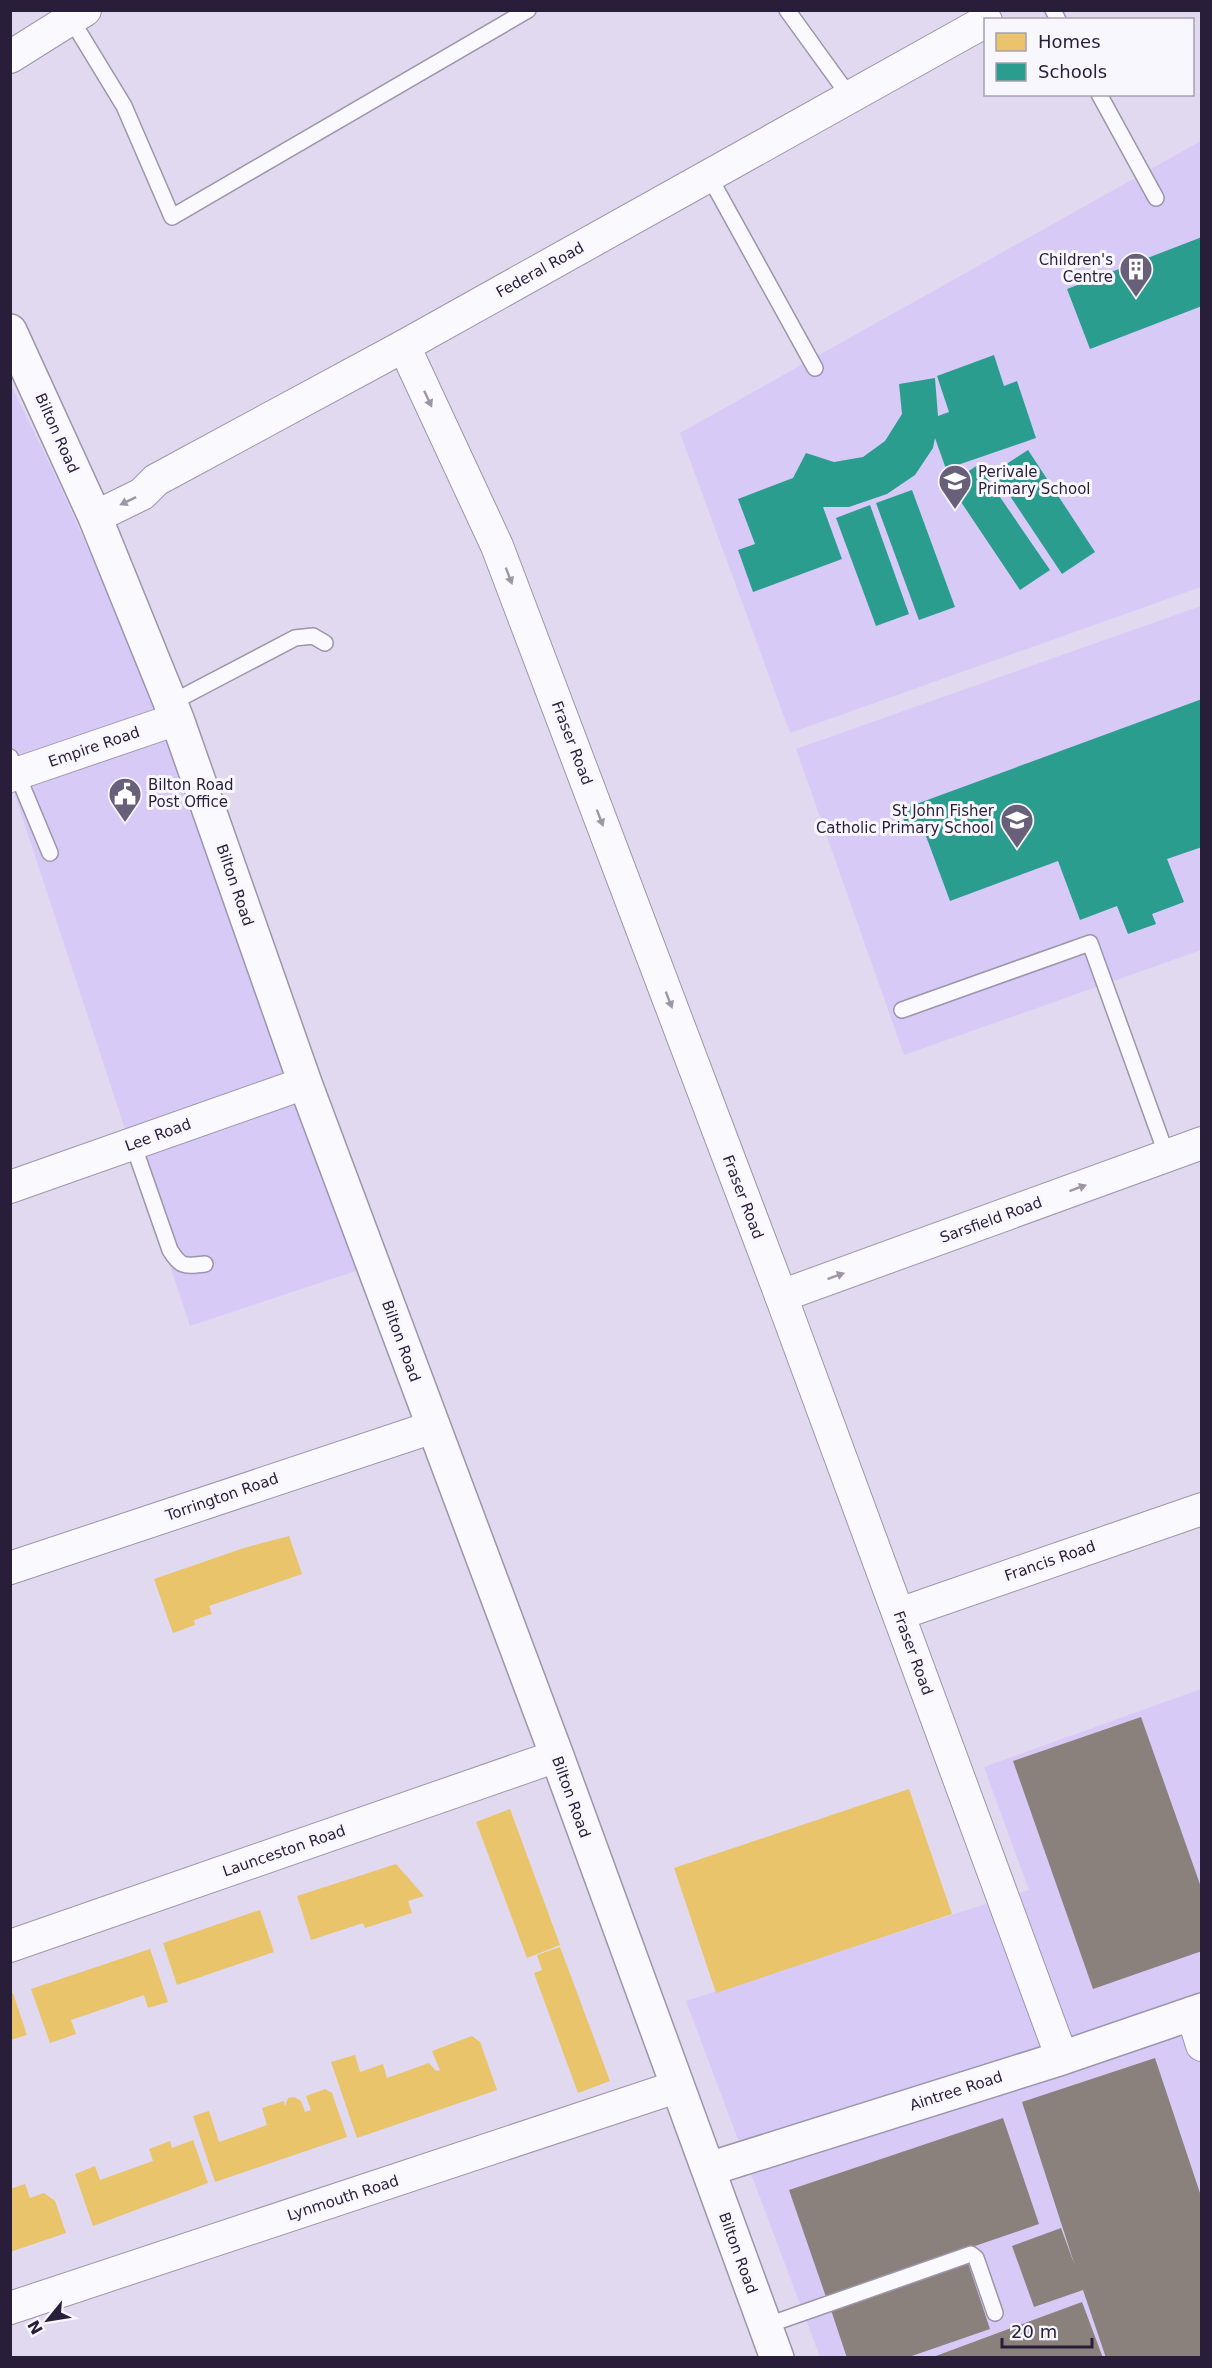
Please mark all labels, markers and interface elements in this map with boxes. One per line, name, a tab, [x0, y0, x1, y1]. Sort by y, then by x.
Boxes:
legend	[984, 18, 1194, 96]
text: Homes	[1038, 31, 1101, 52]
text: Schools	[1038, 61, 1107, 82]
street label: Federal Road	[493, 238, 587, 302]
place label: Children's Centre	[1039, 251, 1113, 286]
building icon: Children's Centre	[1118, 251, 1154, 298]
street label: Bilton Road	[31, 390, 83, 476]
one-way arrow	[424, 390, 433, 407]
school or university icon: Perivale Primary School	[937, 463, 973, 510]
place label: Perivale Primary School	[978, 463, 1091, 498]
one-way arrow	[119, 497, 136, 506]
one-way arrow	[504, 567, 514, 585]
street label: Fraser Road	[548, 698, 596, 788]
street label: Empire Road	[46, 723, 142, 771]
public building icon: Bilton Road Post Office	[107, 776, 143, 823]
place label: Bilton Road Post Office	[148, 776, 234, 811]
place label: St John Fisher Catholic Primary School	[816, 802, 995, 837]
school or university icon: St John Fisher Catholic Primary School	[999, 802, 1035, 849]
one-way arrow	[595, 809, 605, 827]
street label: Bilton Road	[213, 842, 257, 928]
one-way arrow	[664, 991, 674, 1009]
street label: Lee Road	[123, 1115, 193, 1155]
street label: Fraser Road	[719, 1152, 767, 1242]
one-way arrow	[1069, 1183, 1087, 1192]
street label: Sarsfield Road	[937, 1193, 1045, 1247]
one-way arrow	[827, 1270, 845, 1280]
street label: Bilton Road	[378, 1298, 424, 1384]
street label: Torrington Road	[162, 1469, 281, 1525]
street label: Francis Road	[1002, 1537, 1098, 1585]
street label: Fraser Road	[889, 1608, 937, 1698]
street label: Bilton Road	[548, 1754, 594, 1840]
street label: Launceston Road	[220, 1822, 348, 1880]
street label: Aintree Road	[907, 2068, 1005, 2114]
street label: Lynmouth Road	[285, 2171, 401, 2225]
street label: Bilton Road	[715, 2210, 761, 2296]
north arrow	[18, 2290, 78, 2350]
scale bar	[1002, 2311, 1092, 2349]
text: N	[24, 2317, 47, 2338]
text: 20 m	[1011, 2321, 1057, 2342]

